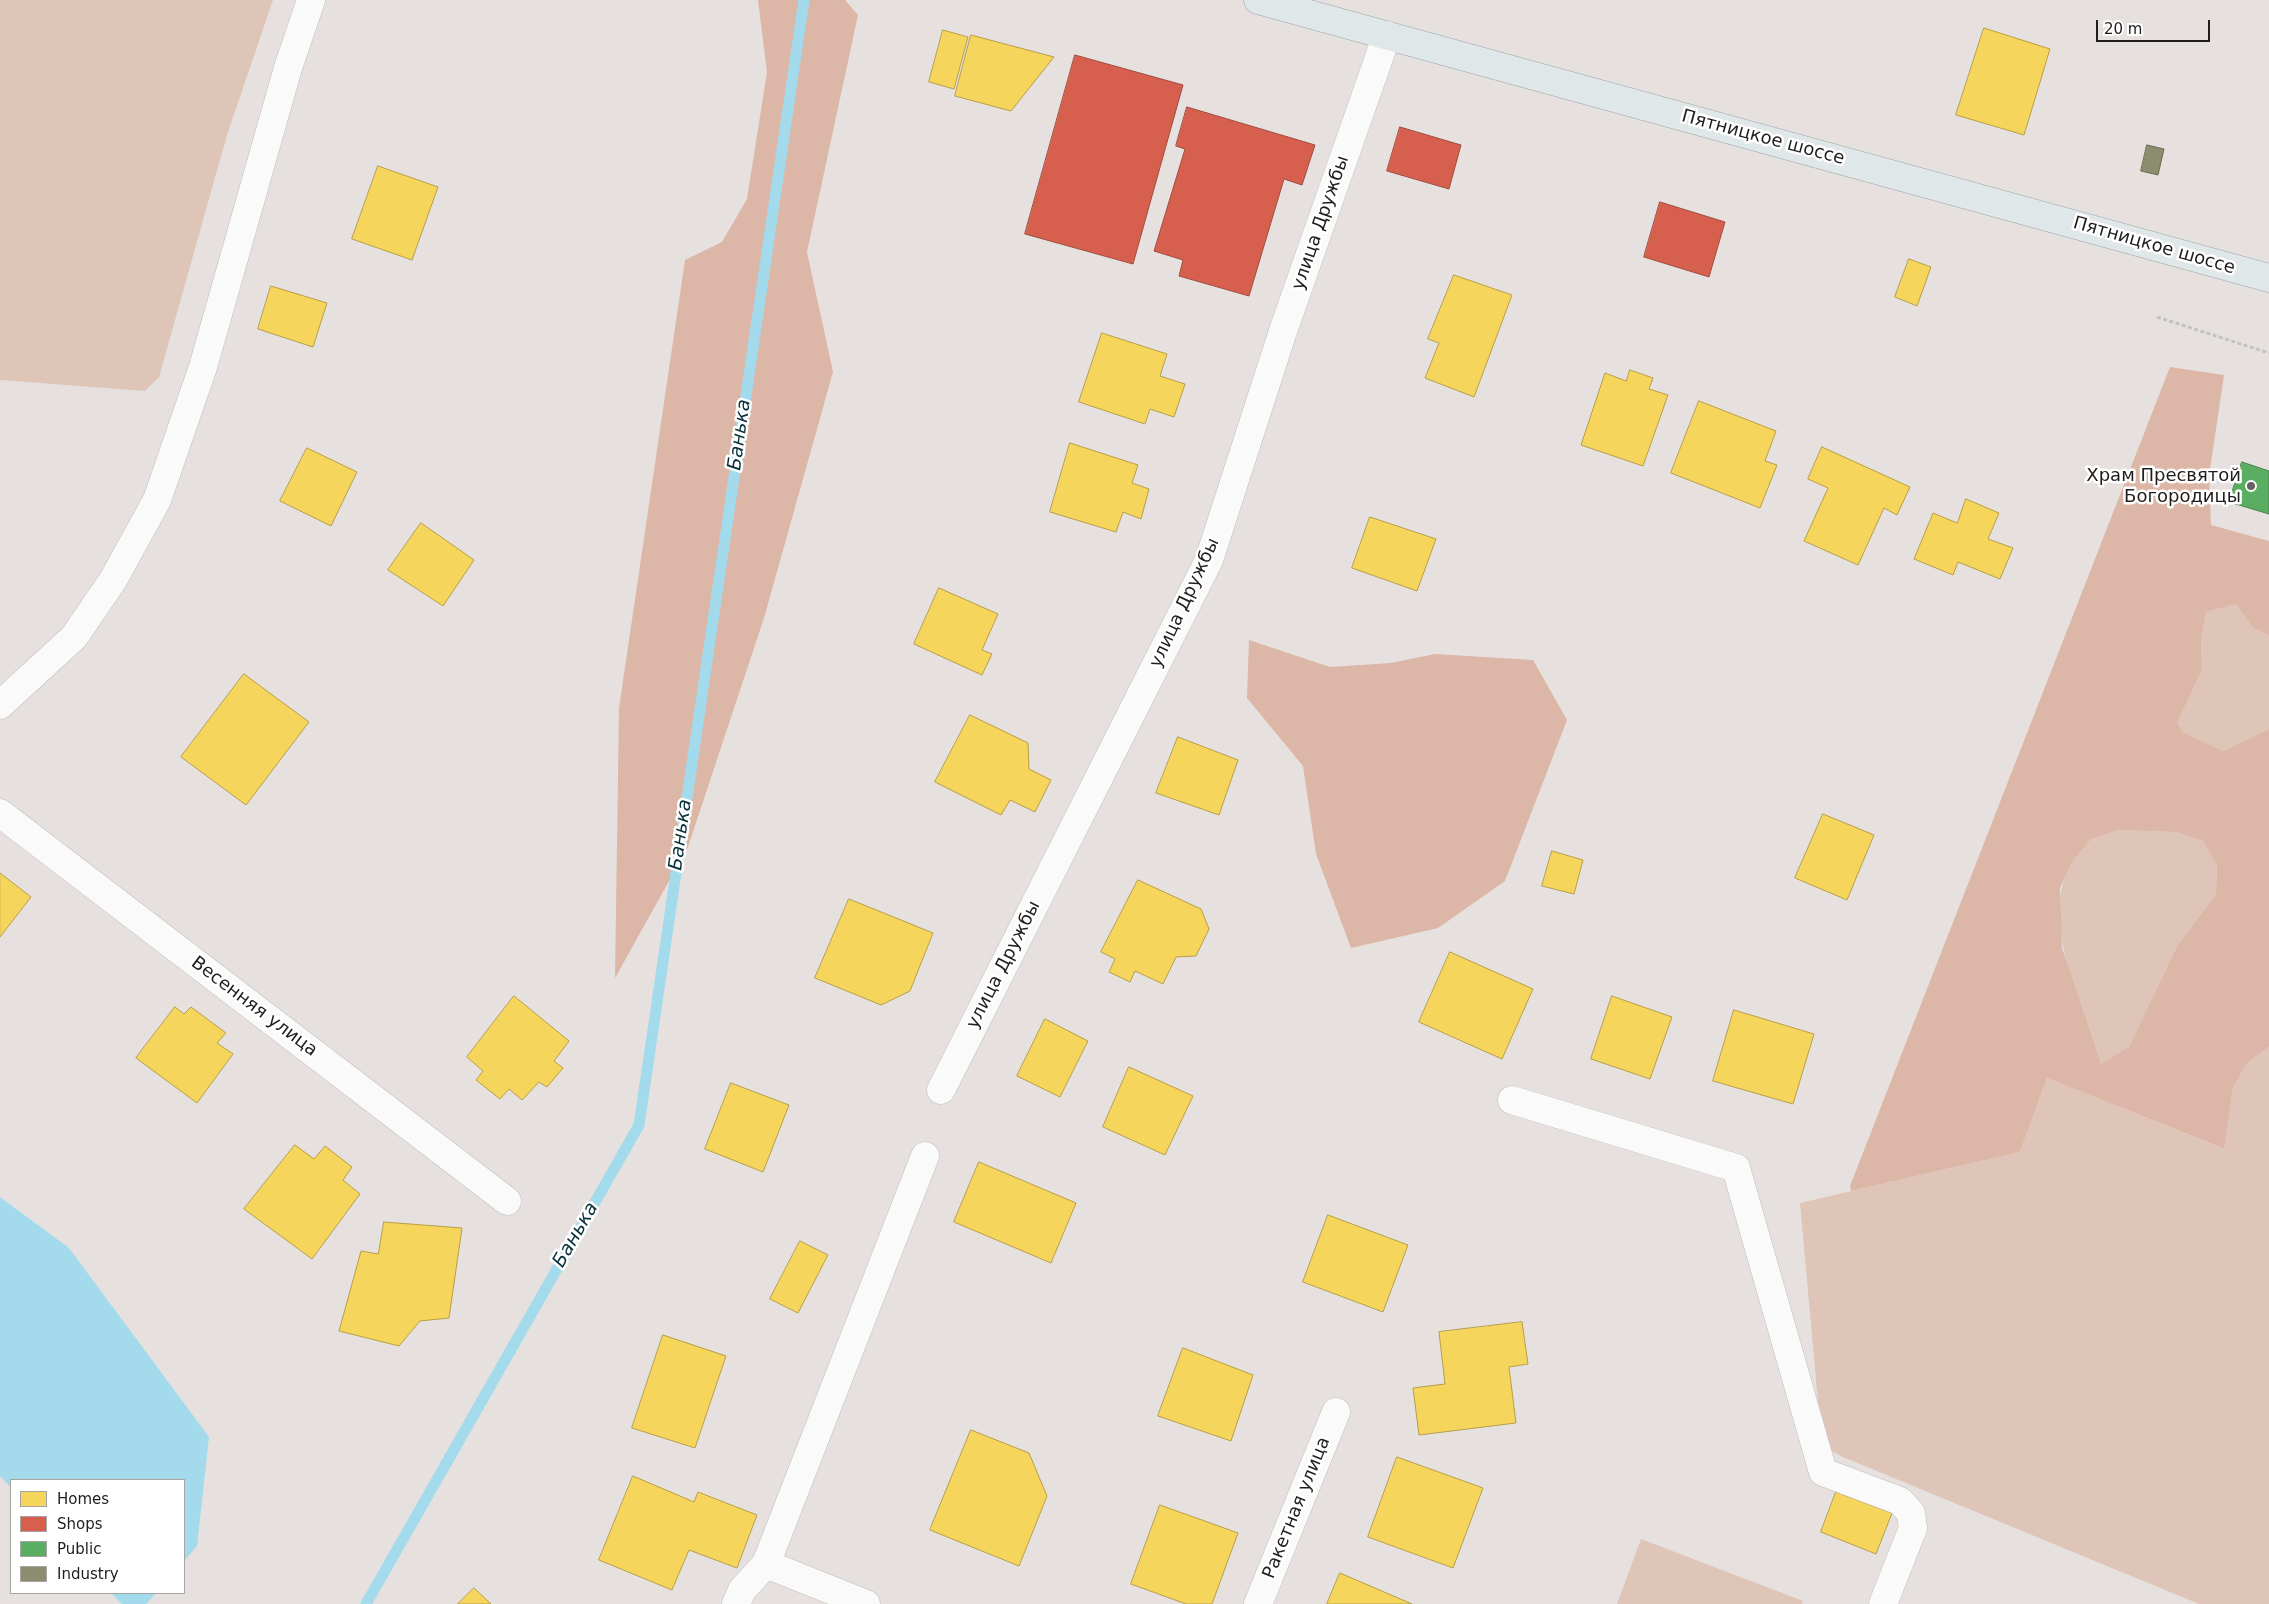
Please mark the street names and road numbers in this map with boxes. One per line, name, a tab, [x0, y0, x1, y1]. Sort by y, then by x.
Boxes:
street label: Пятницкое шоссе	[1679, 106, 1847, 170]
street label: улица Дружбы	[1288, 153, 1354, 293]
street label: Пятницкое шоссе	[2070, 213, 2238, 279]
street label: улица Дружбы	[1146, 535, 1224, 671]
street label: улица Дружбы	[962, 897, 1046, 1033]
street label: Весенняя улица	[187, 953, 321, 1061]
street label: Ракетная улица	[1259, 1434, 1335, 1582]

